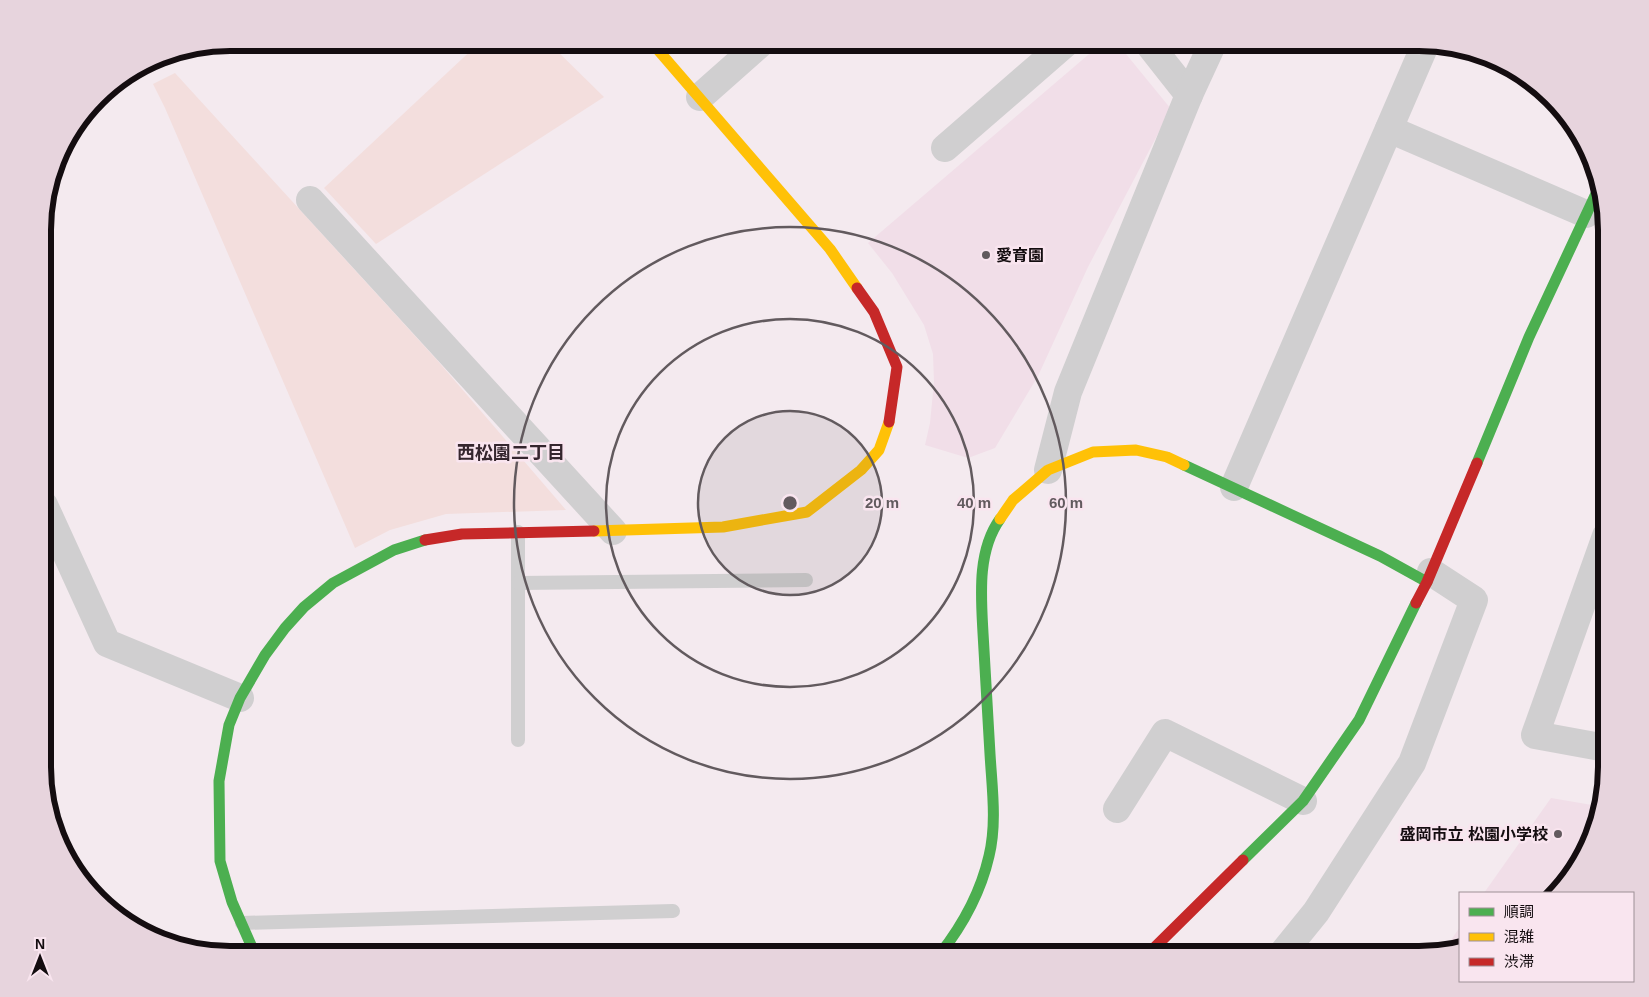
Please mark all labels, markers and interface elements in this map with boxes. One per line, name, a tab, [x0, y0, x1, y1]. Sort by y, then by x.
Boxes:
place label: 愛育園	[996, 247, 1044, 264]
marker: 愛育園	[980, 249, 992, 261]
district label: 西松園二丁目	[457, 443, 565, 463]
centre of rings	[781, 494, 799, 512]
text: 20 m	[865, 494, 899, 511]
text: 40 m	[957, 494, 991, 511]
text: 60 m	[1049, 494, 1083, 511]
place label: 盛岡市立 松園小学校	[1400, 825, 1548, 843]
marker: 盛岡市立 松園小学校	[1552, 828, 1564, 840]
legend	[1459, 892, 1634, 982]
text: 順調	[1504, 903, 1534, 920]
text: 混雑	[1504, 928, 1534, 945]
north arrow	[15, 932, 65, 982]
text: N	[35, 936, 45, 952]
text: 渋滞	[1504, 953, 1534, 970]

